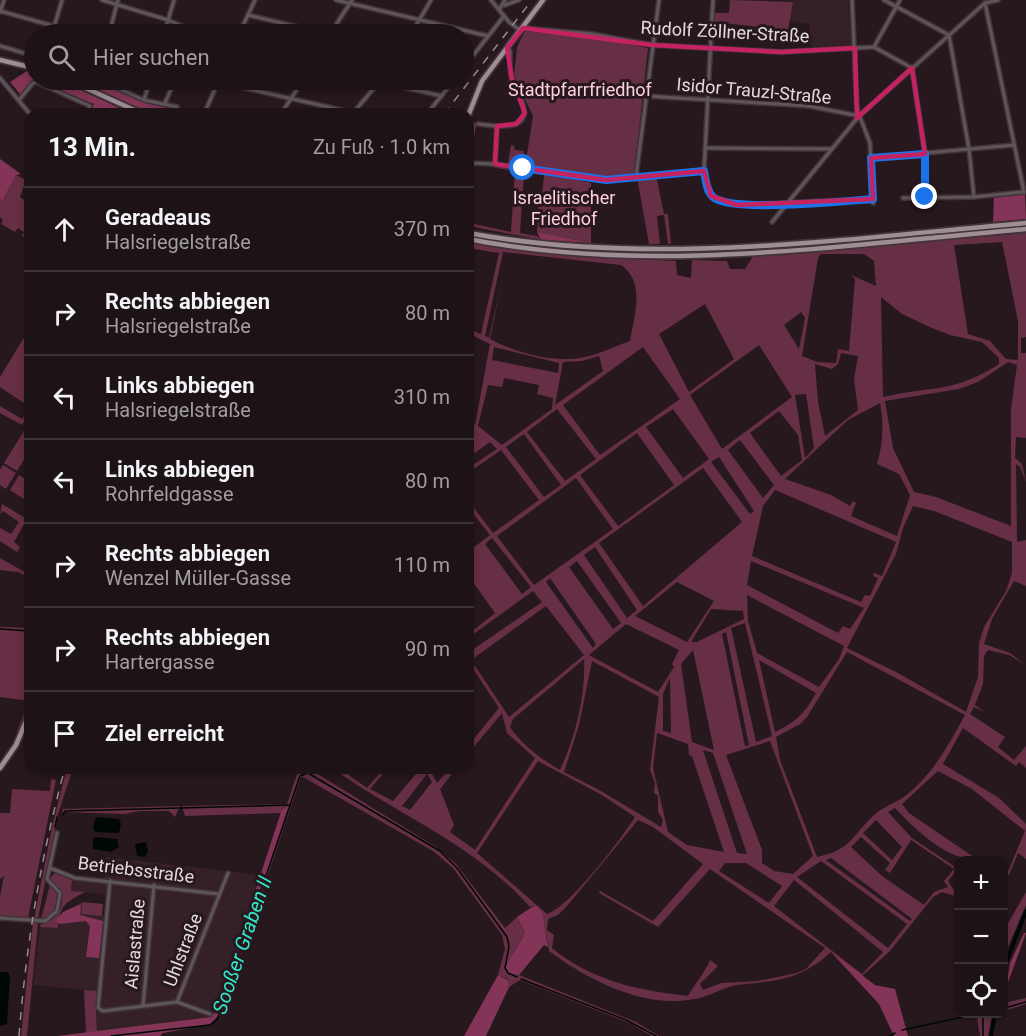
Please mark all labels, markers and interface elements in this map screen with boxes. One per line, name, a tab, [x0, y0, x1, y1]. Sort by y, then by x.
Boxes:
street label: Rudolf Zöllner-Straße	[640, 17, 810, 46]
search box	[24, 24, 474, 90]
icon: search	[45, 41, 78, 74]
text: Hier suchen	[93, 45, 210, 70]
street label: Isidor Trauzl-Straße	[676, 73, 832, 108]
park label: Stadtpfarrfriedhof	[508, 79, 653, 100]
text: 13 Min.	[48, 132, 136, 162]
text: Zu Fuß · 1.0 km	[313, 135, 450, 159]
route start	[509, 154, 535, 180]
route end	[911, 183, 937, 209]
park label: Israelitischer Friedhof	[513, 187, 615, 229]
text: Geradeaus	[105, 205, 211, 230]
icon: ahead	[48, 213, 81, 246]
text: 370 m	[394, 217, 450, 241]
text: Halsriegelstraße	[105, 230, 251, 254]
text: Rechts abbiegen	[105, 289, 270, 314]
icon: right	[48, 297, 81, 330]
text: 80 m	[405, 301, 450, 325]
text: Halsriegelstraße	[105, 314, 251, 338]
text: Links abbiegen	[105, 373, 255, 398]
icon: left	[48, 381, 81, 414]
text: 310 m	[394, 385, 450, 409]
text: Halsriegelstraße	[105, 398, 251, 422]
text: Links abbiegen	[105, 457, 255, 482]
icon: left	[48, 465, 81, 498]
text: 80 m	[405, 469, 450, 493]
text: Rohrfeldgasse	[105, 482, 234, 506]
text: Rechts abbiegen	[105, 541, 270, 566]
icon: right	[48, 549, 81, 582]
text: 110 m	[394, 553, 450, 577]
text: Wenzel Müller-Gasse	[105, 566, 291, 590]
text: Rechts abbiegen	[105, 625, 270, 650]
icon: right	[48, 633, 81, 666]
text: 90 m	[405, 637, 450, 661]
text: Hartergasse	[105, 650, 215, 674]
icon: arrive	[48, 717, 81, 750]
text: Ziel erreicht	[105, 721, 224, 746]
street label: Betriebsstraße	[77, 852, 195, 887]
map controls	[954, 856, 1008, 1018]
button: +	[954, 856, 1008, 910]
water label: Sooßer Graben II	[207, 872, 277, 1017]
street label: Aislastraße	[120, 898, 149, 990]
street label: Uhlstraße	[159, 910, 206, 989]
button: −	[954, 910, 1008, 964]
button: locate	[954, 964, 1008, 1018]

